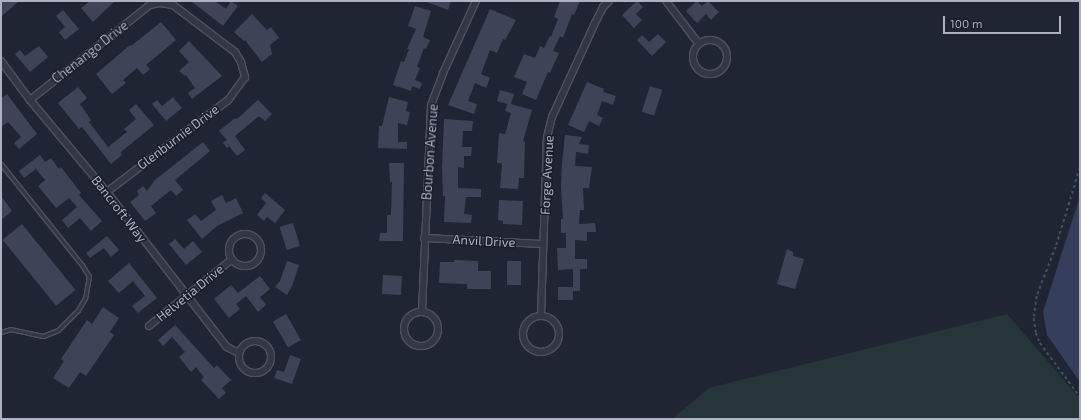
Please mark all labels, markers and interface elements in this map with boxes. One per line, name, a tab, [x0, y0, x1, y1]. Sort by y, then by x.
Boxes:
scale bar	[945, 8, 1063, 34]
text: 100 m	[950, 16, 982, 30]
street label: Chenango Drive	[49, 17, 131, 87]
street label: Glenburnie Drive	[134, 101, 222, 173]
street label: Bourbon Avenue	[419, 103, 441, 201]
street label: Forge Avenue	[537, 135, 557, 215]
street label: Bancroft Way	[88, 172, 150, 246]
street label: Anvil Drive	[452, 232, 516, 250]
street label: Helvetia Drive	[153, 261, 227, 325]

